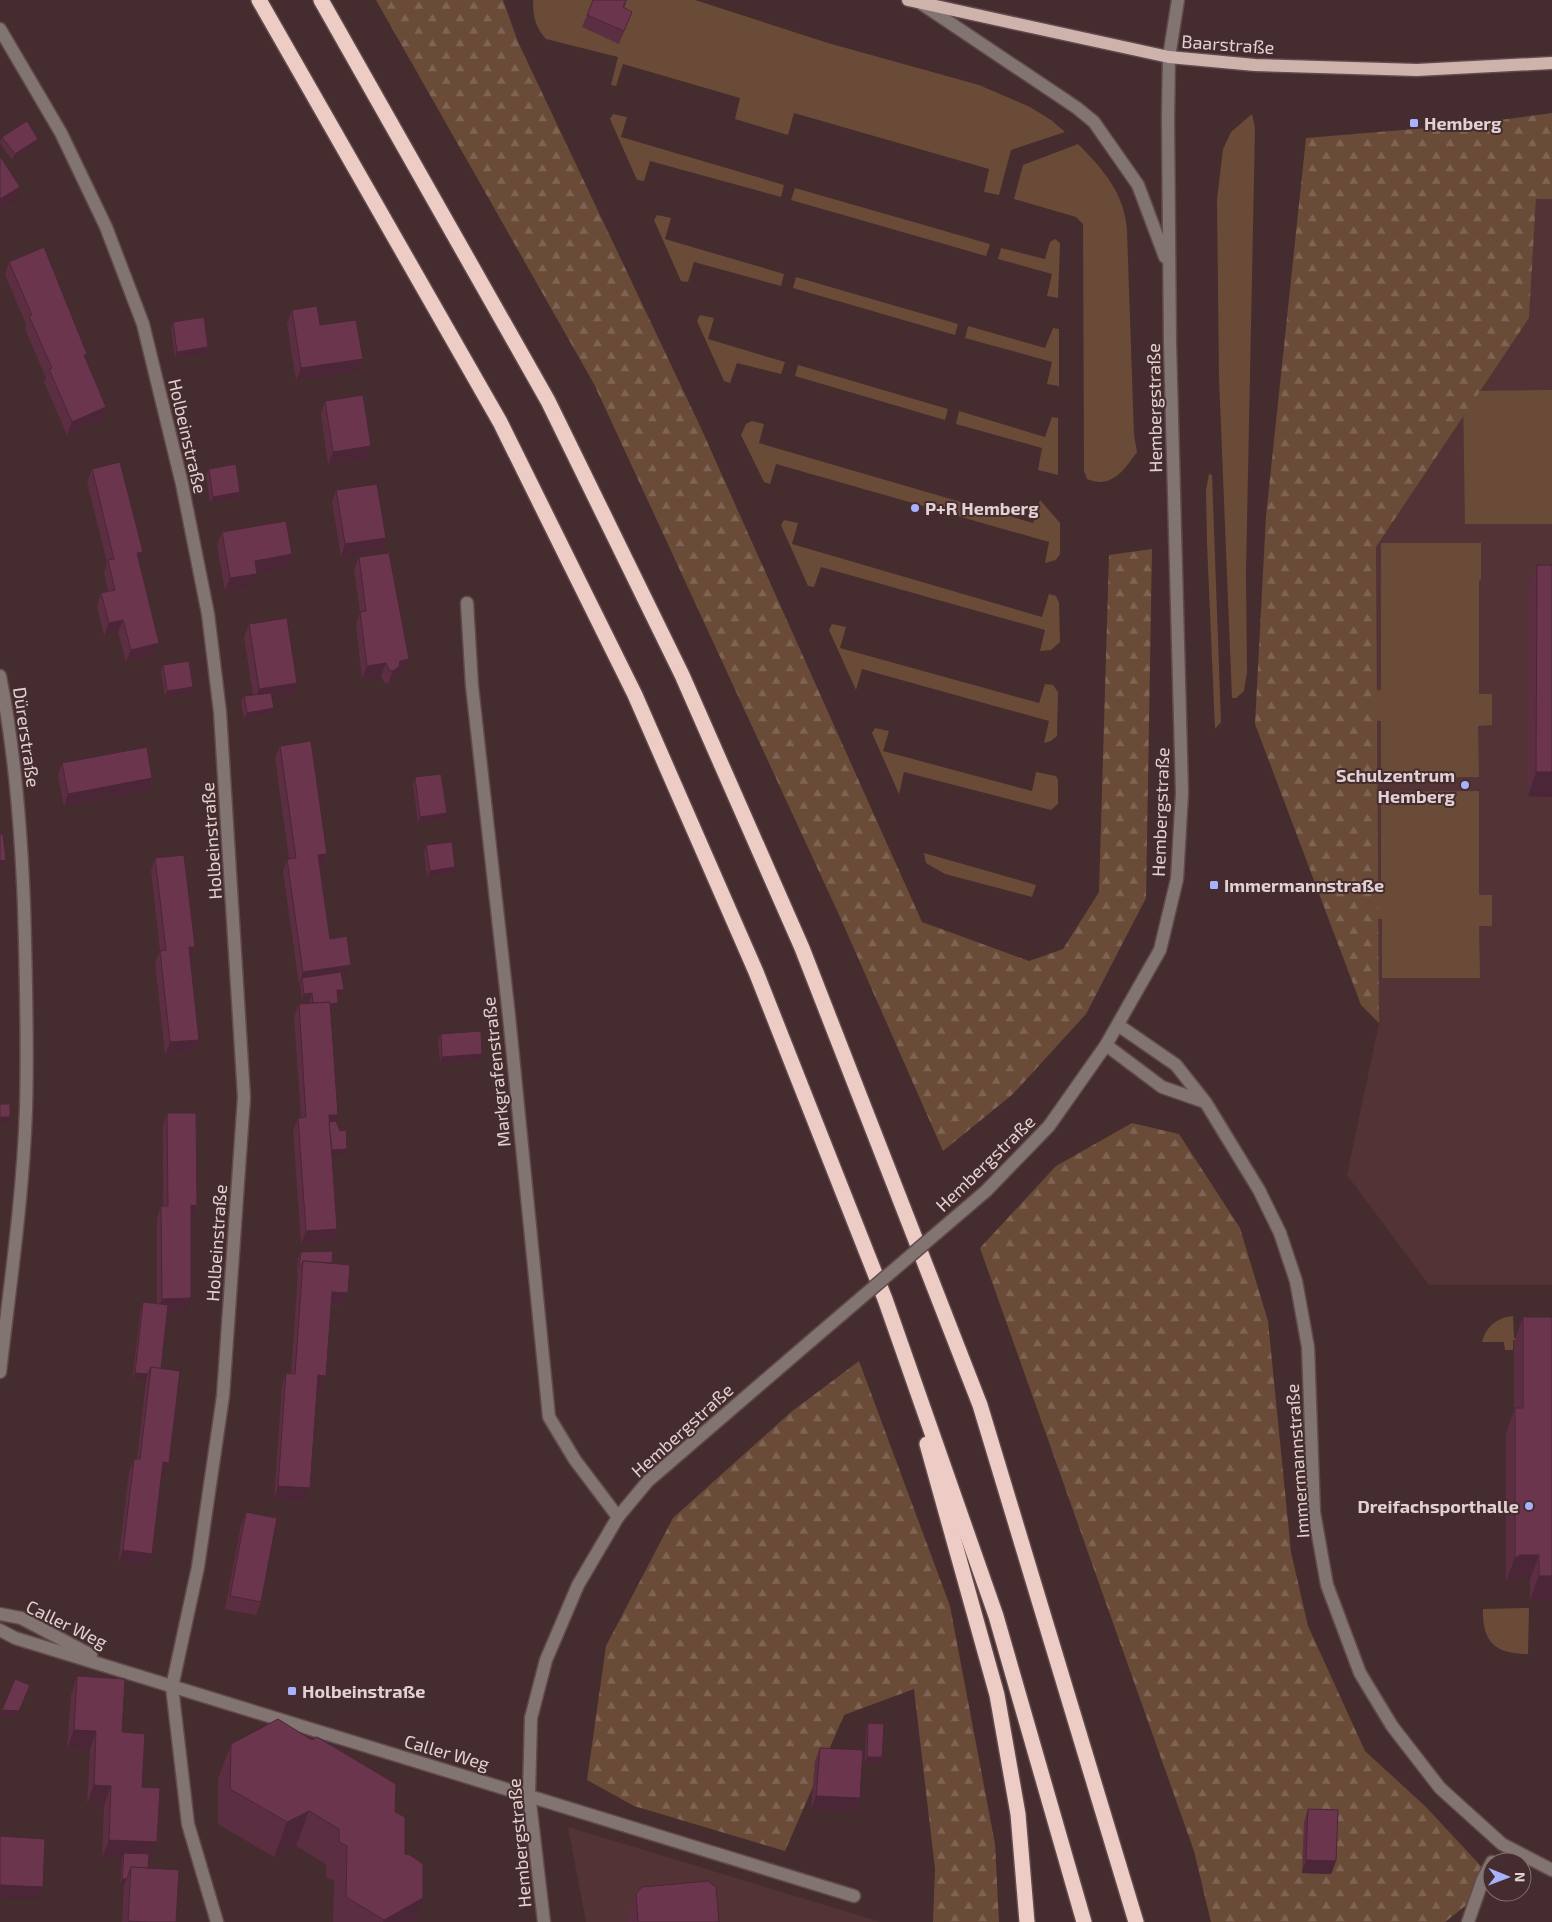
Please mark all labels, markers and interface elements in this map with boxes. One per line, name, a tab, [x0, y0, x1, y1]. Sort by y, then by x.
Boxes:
street label: Baarstraße	[1181, 30, 1275, 58]
place label: Hemberg	[1424, 112, 1502, 134]
marker: Hemberg	[1408, 117, 1420, 129]
street label: Hembergstraße	[1142, 343, 1166, 473]
street label: Holbeinstraße	[164, 376, 212, 496]
place label: P+R Hemberg	[925, 497, 1039, 519]
marker: P+R Hemberg	[909, 502, 921, 514]
street label: Dürerstraße	[9, 685, 45, 789]
street label: Hembergstraße	[1147, 747, 1173, 877]
place label: Schulzentrum Hemberg	[1336, 764, 1456, 807]
marker: Schulzentrum Hemberg	[1459, 779, 1471, 791]
street label: Holbeinstraße	[196, 782, 226, 900]
place label: Immermannstraße	[1224, 874, 1384, 896]
marker: Immermannstraße	[1208, 879, 1220, 891]
street label: Markgrafenstraße	[477, 996, 515, 1148]
street label: Hembergstraße	[931, 1110, 1039, 1216]
street label: Holbeinstraße	[201, 1184, 231, 1302]
street label: Hembergstraße	[627, 1378, 737, 1482]
street label: Immermannstraße	[1281, 1383, 1313, 1539]
place label: Dreifachsporthalle	[1358, 1495, 1519, 1517]
marker: Dreifachsporthalle	[1523, 1500, 1535, 1512]
street label: Caller Weg	[23, 1595, 111, 1653]
place label: Holbeinstraße	[302, 1680, 425, 1702]
marker: Holbeinstraße	[286, 1685, 298, 1697]
street label: Caller Weg	[402, 1729, 492, 1775]
street label: Hembergstraße	[502, 1778, 536, 1908]
north arrow	[1482, 1852, 1532, 1902]
text: N	[1512, 1872, 1529, 1882]

